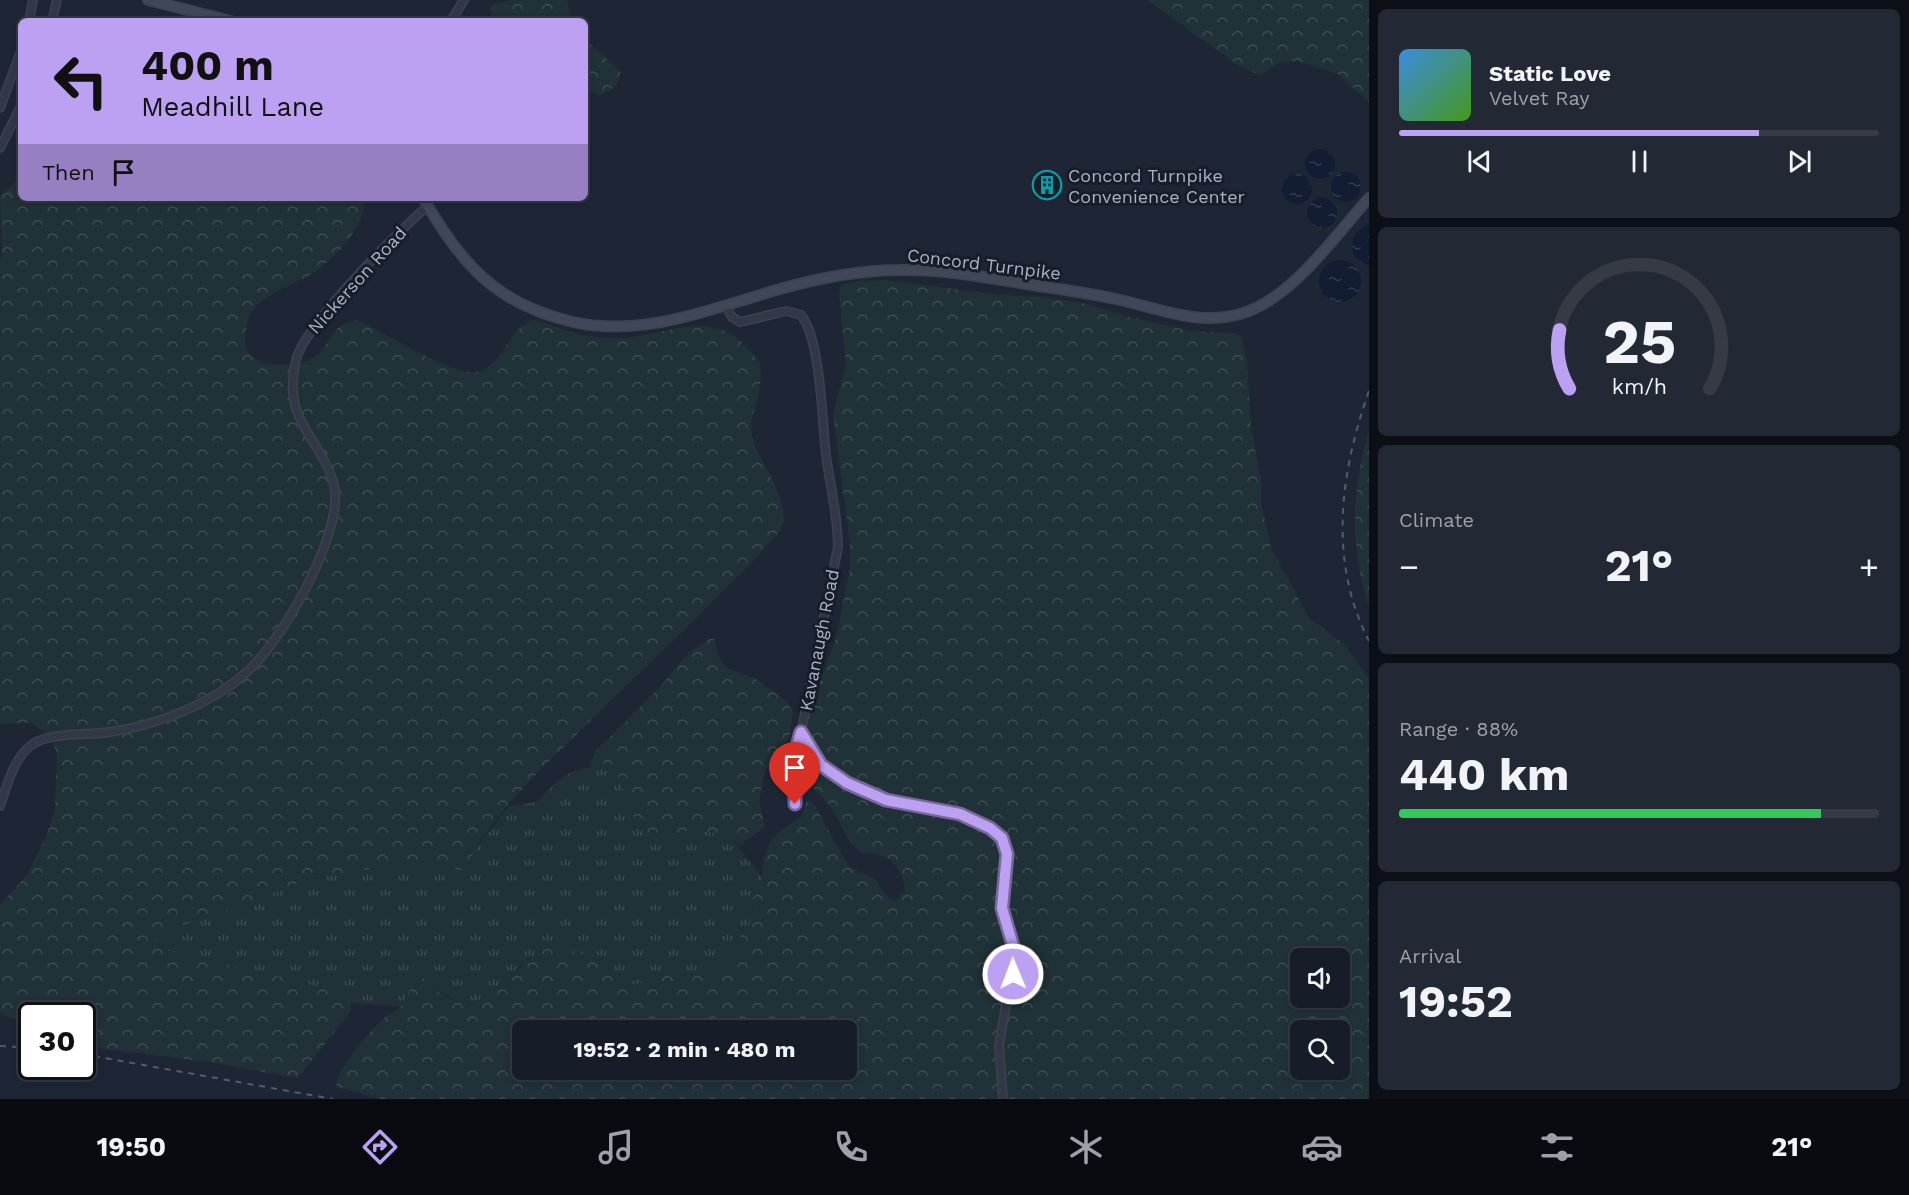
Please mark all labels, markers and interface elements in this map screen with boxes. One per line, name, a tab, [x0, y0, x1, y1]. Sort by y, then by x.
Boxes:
text: 400 m	[141, 41, 274, 90]
icon: left	[42, 42, 120, 120]
text: Static Love	[1489, 61, 1611, 86]
text: Velvet Ray	[1489, 86, 1590, 110]
text: Meadhill Lane	[141, 91, 324, 123]
icon: previous	[1463, 145, 1496, 178]
icon: pause	[1623, 145, 1656, 178]
icon: next	[1783, 145, 1816, 178]
icon: arrive	[107, 156, 140, 189]
text: Then	[42, 160, 95, 185]
place label: Concord Turnpike Convenience Center	[1068, 165, 1245, 207]
building icon: Concord Turnpike Convenience Center	[1031, 169, 1063, 201]
street label: Nickerson Road	[303, 222, 411, 338]
street label: Concord Turnpike	[906, 244, 1062, 284]
text: 25	[1602, 305, 1676, 378]
text: km/h	[1611, 374, 1667, 399]
text: Climate	[1399, 508, 1474, 532]
text: 21°	[1605, 539, 1673, 592]
text: −	[1399, 547, 1419, 586]
text: +	[1859, 547, 1879, 586]
street label: Kavanaugh Road	[795, 567, 843, 713]
text: Range · 88%	[1399, 717, 1518, 741]
pin	[769, 742, 820, 804]
text: 440 km	[1399, 748, 1569, 801]
icon: arrive	[778, 751, 811, 784]
position arrow	[981, 942, 1045, 1006]
text: Arrival	[1399, 944, 1461, 968]
map controls	[1290, 948, 1350, 1080]
button: sound	[1290, 948, 1350, 1008]
text: 19:52	[1399, 975, 1513, 1028]
speed limit sign: 30	[18, 1002, 96, 1080]
button: search	[1290, 1020, 1350, 1080]
text: 19:52 · 2 min · 480 m	[573, 1037, 796, 1062]
icon: directions	[359, 1126, 401, 1168]
icon: music	[595, 1126, 637, 1168]
icon: phone	[830, 1126, 872, 1168]
icon: climate	[1065, 1126, 1107, 1168]
icon: car	[1301, 1126, 1343, 1168]
icon: filters	[1536, 1126, 1578, 1168]
text: 19:50	[97, 1131, 166, 1163]
text: 21°	[1771, 1131, 1812, 1163]

